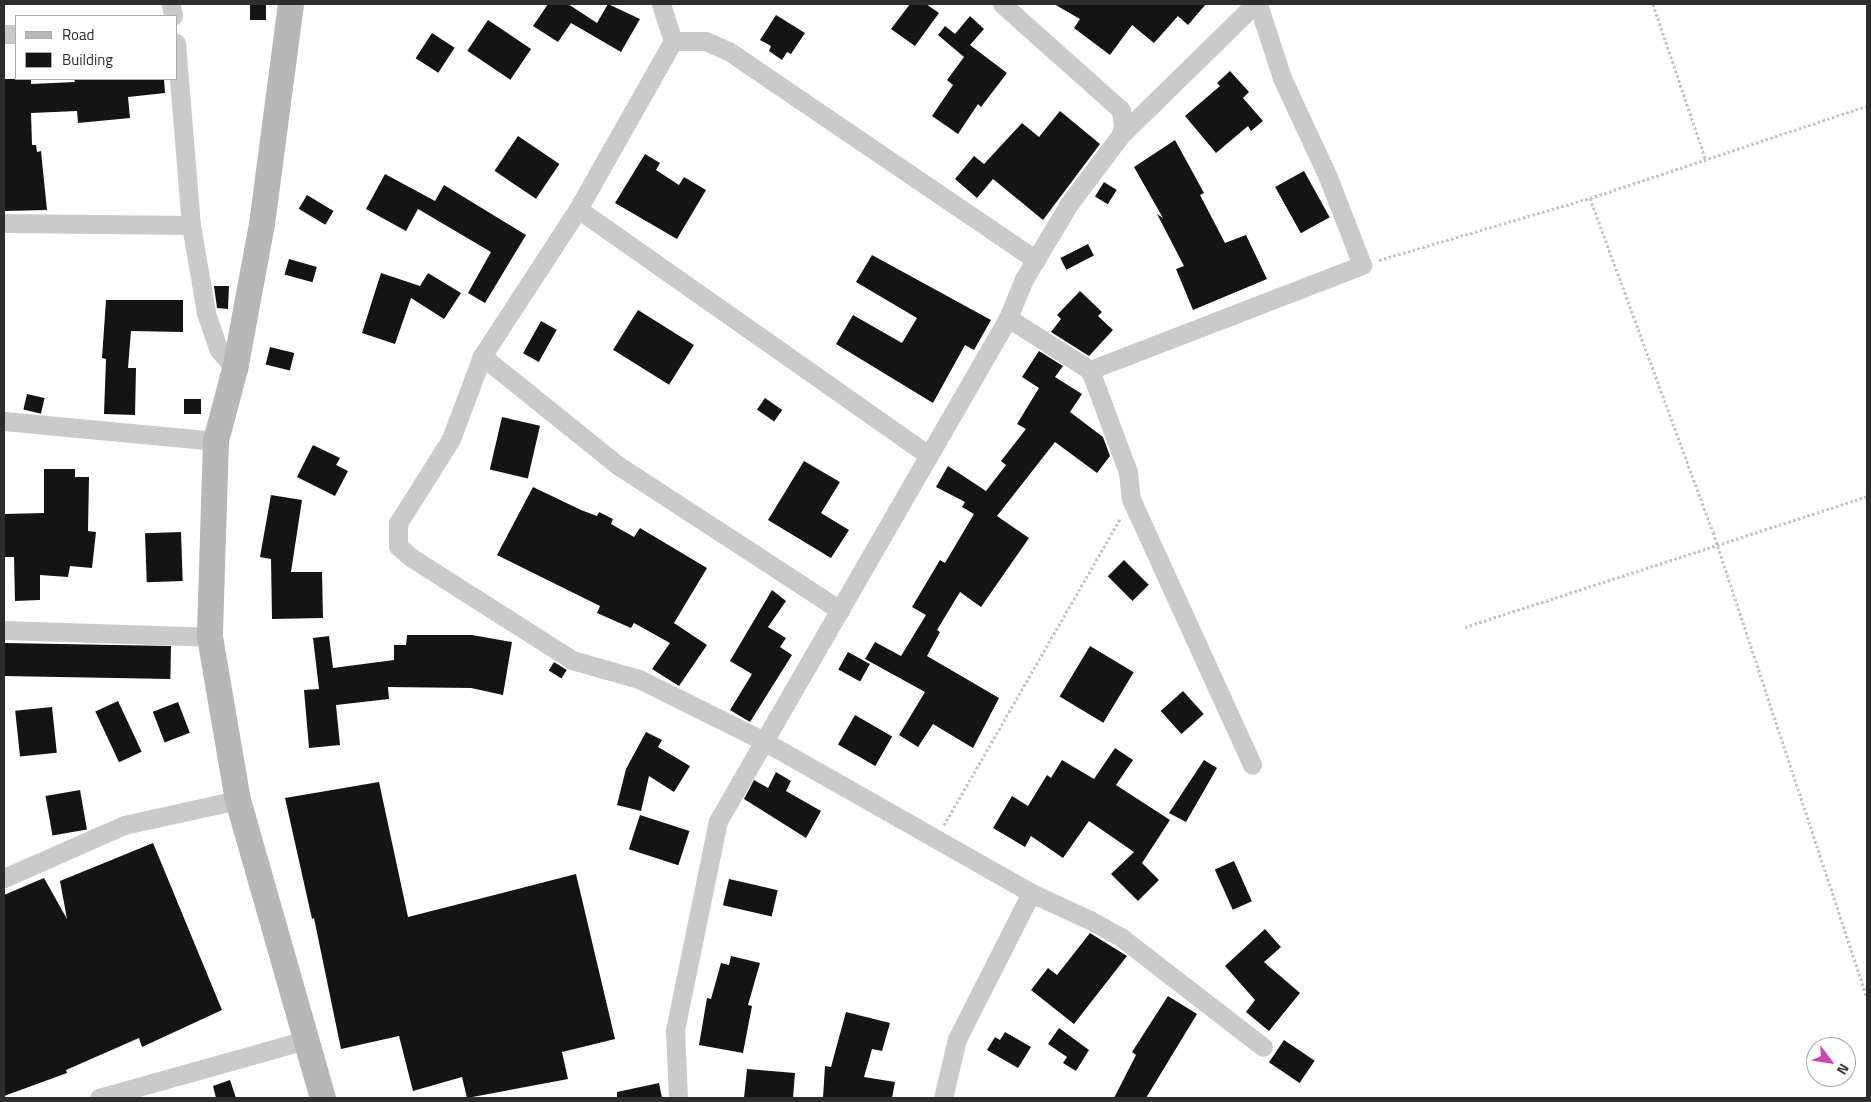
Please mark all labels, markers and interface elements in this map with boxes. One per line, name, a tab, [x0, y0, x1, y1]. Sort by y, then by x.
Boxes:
legend	[15, 15, 178, 80]
text: Road	[62, 23, 94, 46]
text: Building	[62, 48, 113, 71]
north arrow	[1806, 1037, 1856, 1087]
text: N	[1832, 1060, 1855, 1079]

